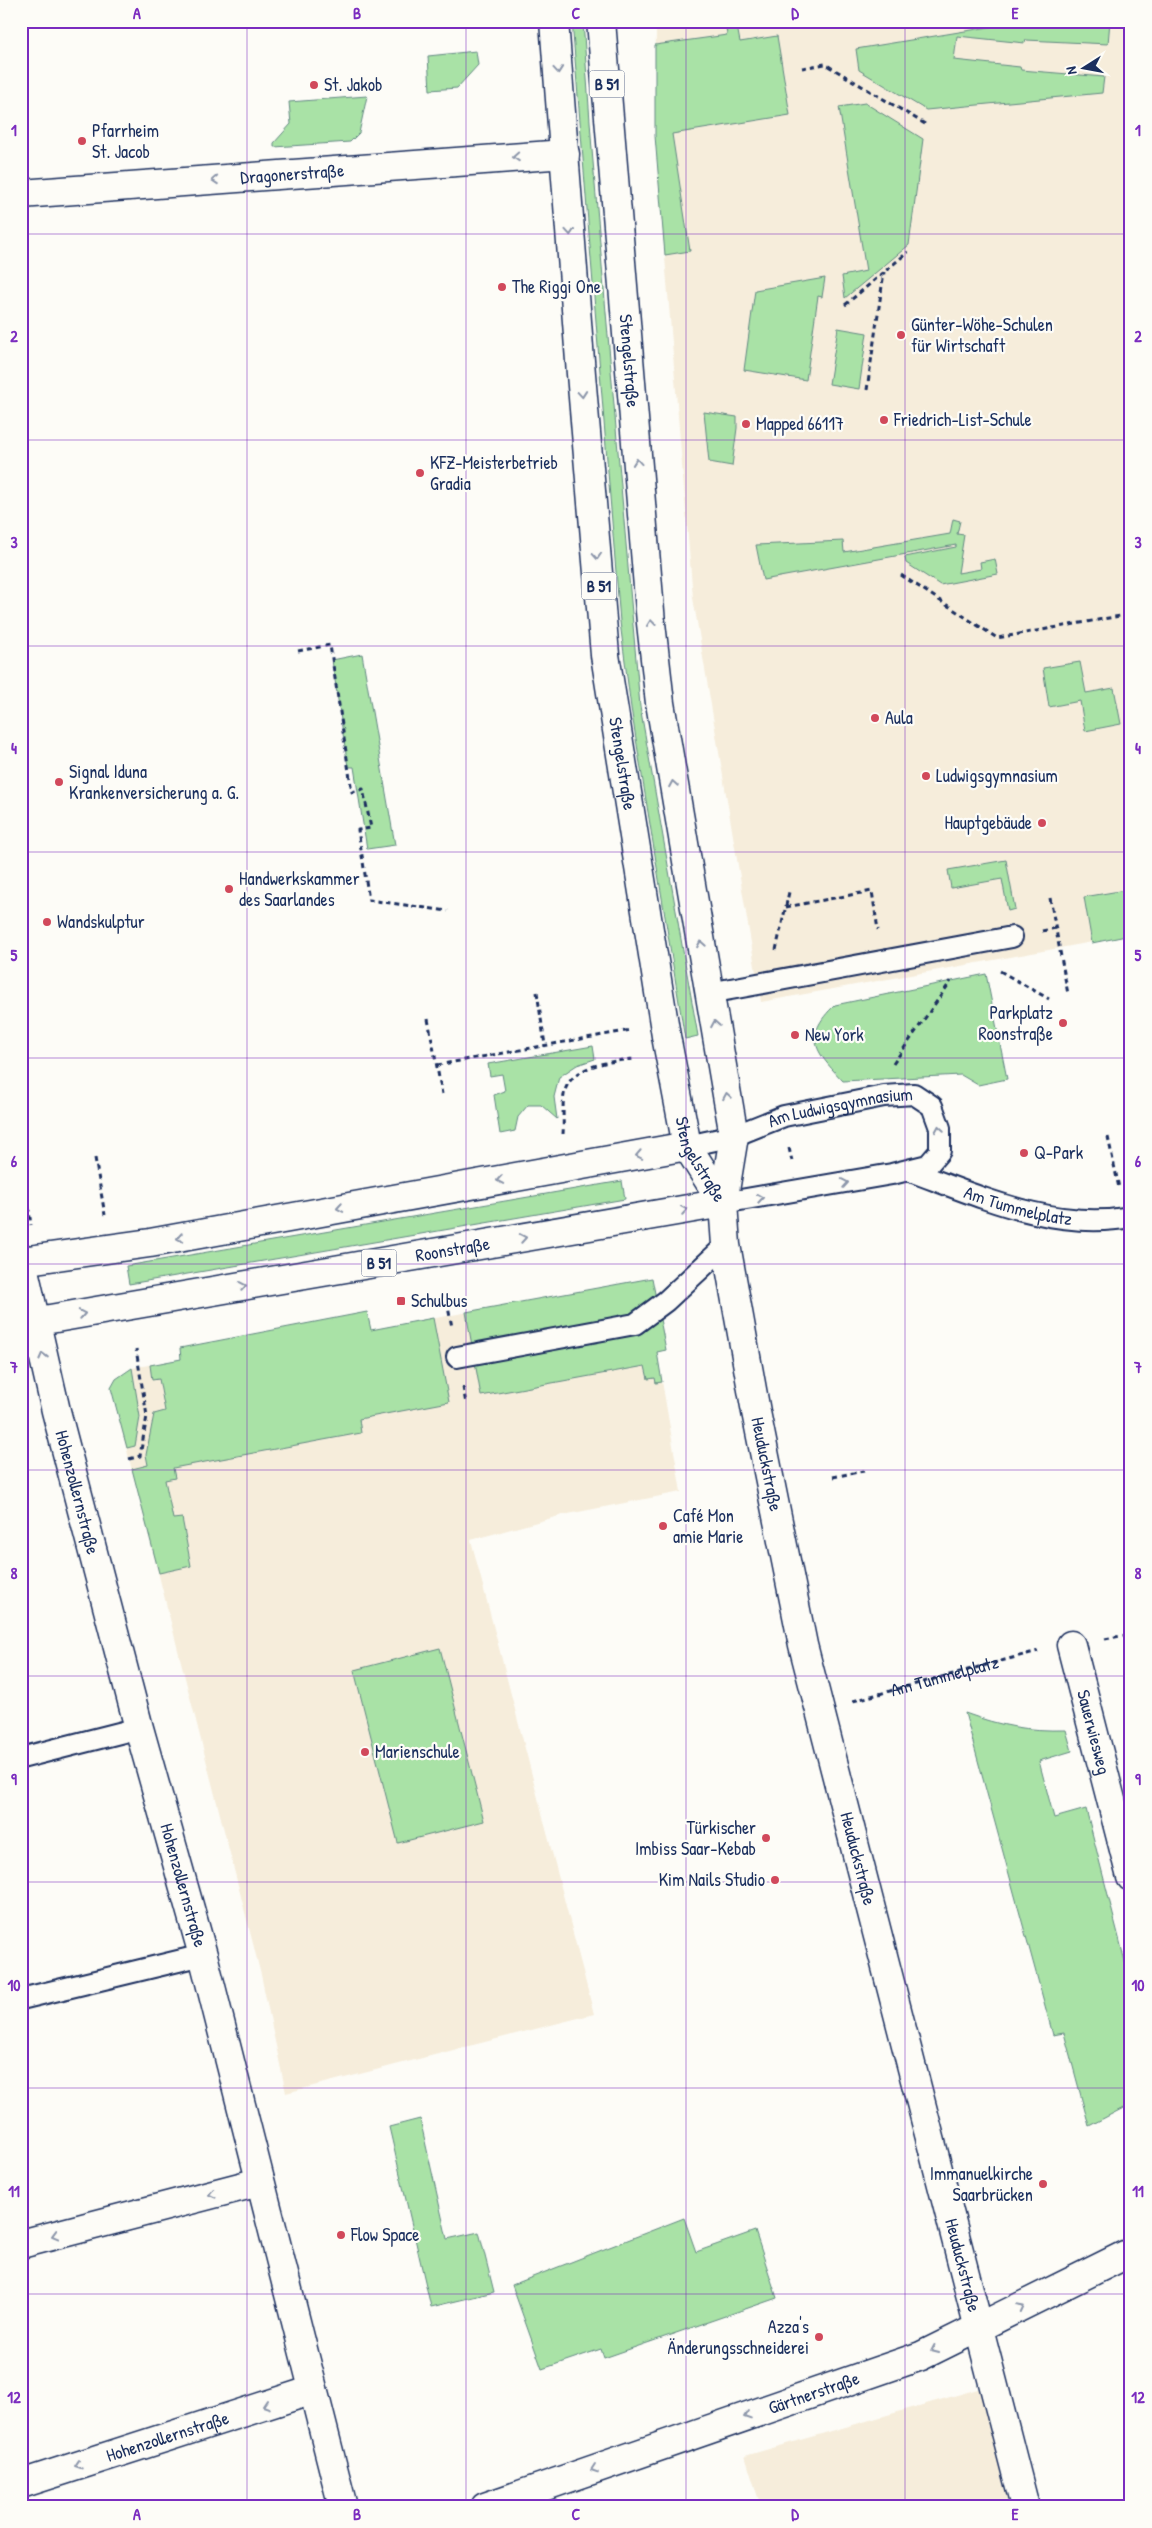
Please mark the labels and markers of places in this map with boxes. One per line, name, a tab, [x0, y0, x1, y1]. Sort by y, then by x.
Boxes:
place label: St. Jakob	[324, 72, 382, 97]
marker: St. Jakob	[308, 79, 320, 91]
place label: Pfarrheim St. Jacob	[92, 118, 159, 164]
marker: Pfarrheim St. Jacob	[76, 135, 88, 147]
place label: The Riggi One	[512, 274, 601, 299]
marker: The Riggi One	[496, 281, 508, 293]
place label: Günter-Wöhe-Schulen für Wirtschaft	[911, 312, 1053, 358]
marker: Günter-Wöhe-Schulen für Wirtschaft	[895, 329, 907, 341]
place label: Friedrich-List-Schule	[893, 407, 1032, 432]
place label: Mapped 66117	[756, 411, 844, 436]
marker: Friedrich-List-Schule	[878, 414, 890, 426]
marker: Mapped 66117	[740, 418, 752, 430]
place label: KFZ-Meisterbetrieb Gradia	[430, 450, 558, 496]
marker: KFZ-Meisterbetrieb Gradia	[414, 467, 426, 479]
place label: Aula	[885, 705, 913, 730]
marker: Aula	[869, 712, 881, 724]
place label: Signal Iduna Krankenversicherung a. G.	[69, 759, 239, 805]
place label: Ludwigsgymnasium	[936, 763, 1058, 788]
marker: Ludwigsgymnasium	[920, 770, 932, 782]
marker: Signal Iduna Krankenversicherung a. G.	[53, 776, 65, 788]
place label: Hauptgebäude	[944, 810, 1032, 835]
marker: Hauptgebäude	[1036, 817, 1048, 829]
place label: Handwerkskammer des Saarlandes	[239, 866, 360, 912]
marker: Handwerkskammer des Saarlandes	[223, 883, 235, 895]
place label: Wandskulptur	[57, 909, 145, 934]
marker: Wandskulptur	[41, 916, 53, 928]
place label: Parkplatz Roonstraße	[978, 1000, 1053, 1046]
marker: Parkplatz Roonstraße	[1057, 1017, 1069, 1029]
place label: New York	[805, 1022, 864, 1047]
marker: New York	[789, 1029, 801, 1041]
place label: Q-Park	[1034, 1140, 1084, 1165]
marker: Q-Park	[1018, 1147, 1030, 1159]
place label: Schulbus	[411, 1288, 467, 1313]
marker: Schulbus	[395, 1295, 407, 1307]
place label: Café Mon amie Marie	[673, 1503, 744, 1549]
marker: Café Mon amie Marie	[657, 1520, 669, 1532]
place label: Marienschule	[375, 1739, 460, 1764]
marker: Marienschule	[359, 1746, 371, 1758]
place label: Türkischer Imbiss Saar-Kebab	[635, 1815, 756, 1861]
marker: Türkischer Imbiss Saar-Kebab	[760, 1832, 772, 1844]
place label: Kim Nails Studio	[659, 1867, 765, 1892]
marker: Kim Nails Studio	[769, 1874, 781, 1886]
place label: Immanuelkirche Saarbrücken	[930, 2161, 1033, 2207]
marker: Immanuelkirche Saarbrücken	[1037, 2178, 1049, 2190]
place label: Flow Space	[350, 2222, 419, 2247]
marker: Flow Space	[335, 2229, 347, 2241]
place label: Azza's Änderungsschneiderei	[668, 2314, 809, 2360]
marker: Azza's Änderungsschneiderei	[813, 2331, 825, 2343]

